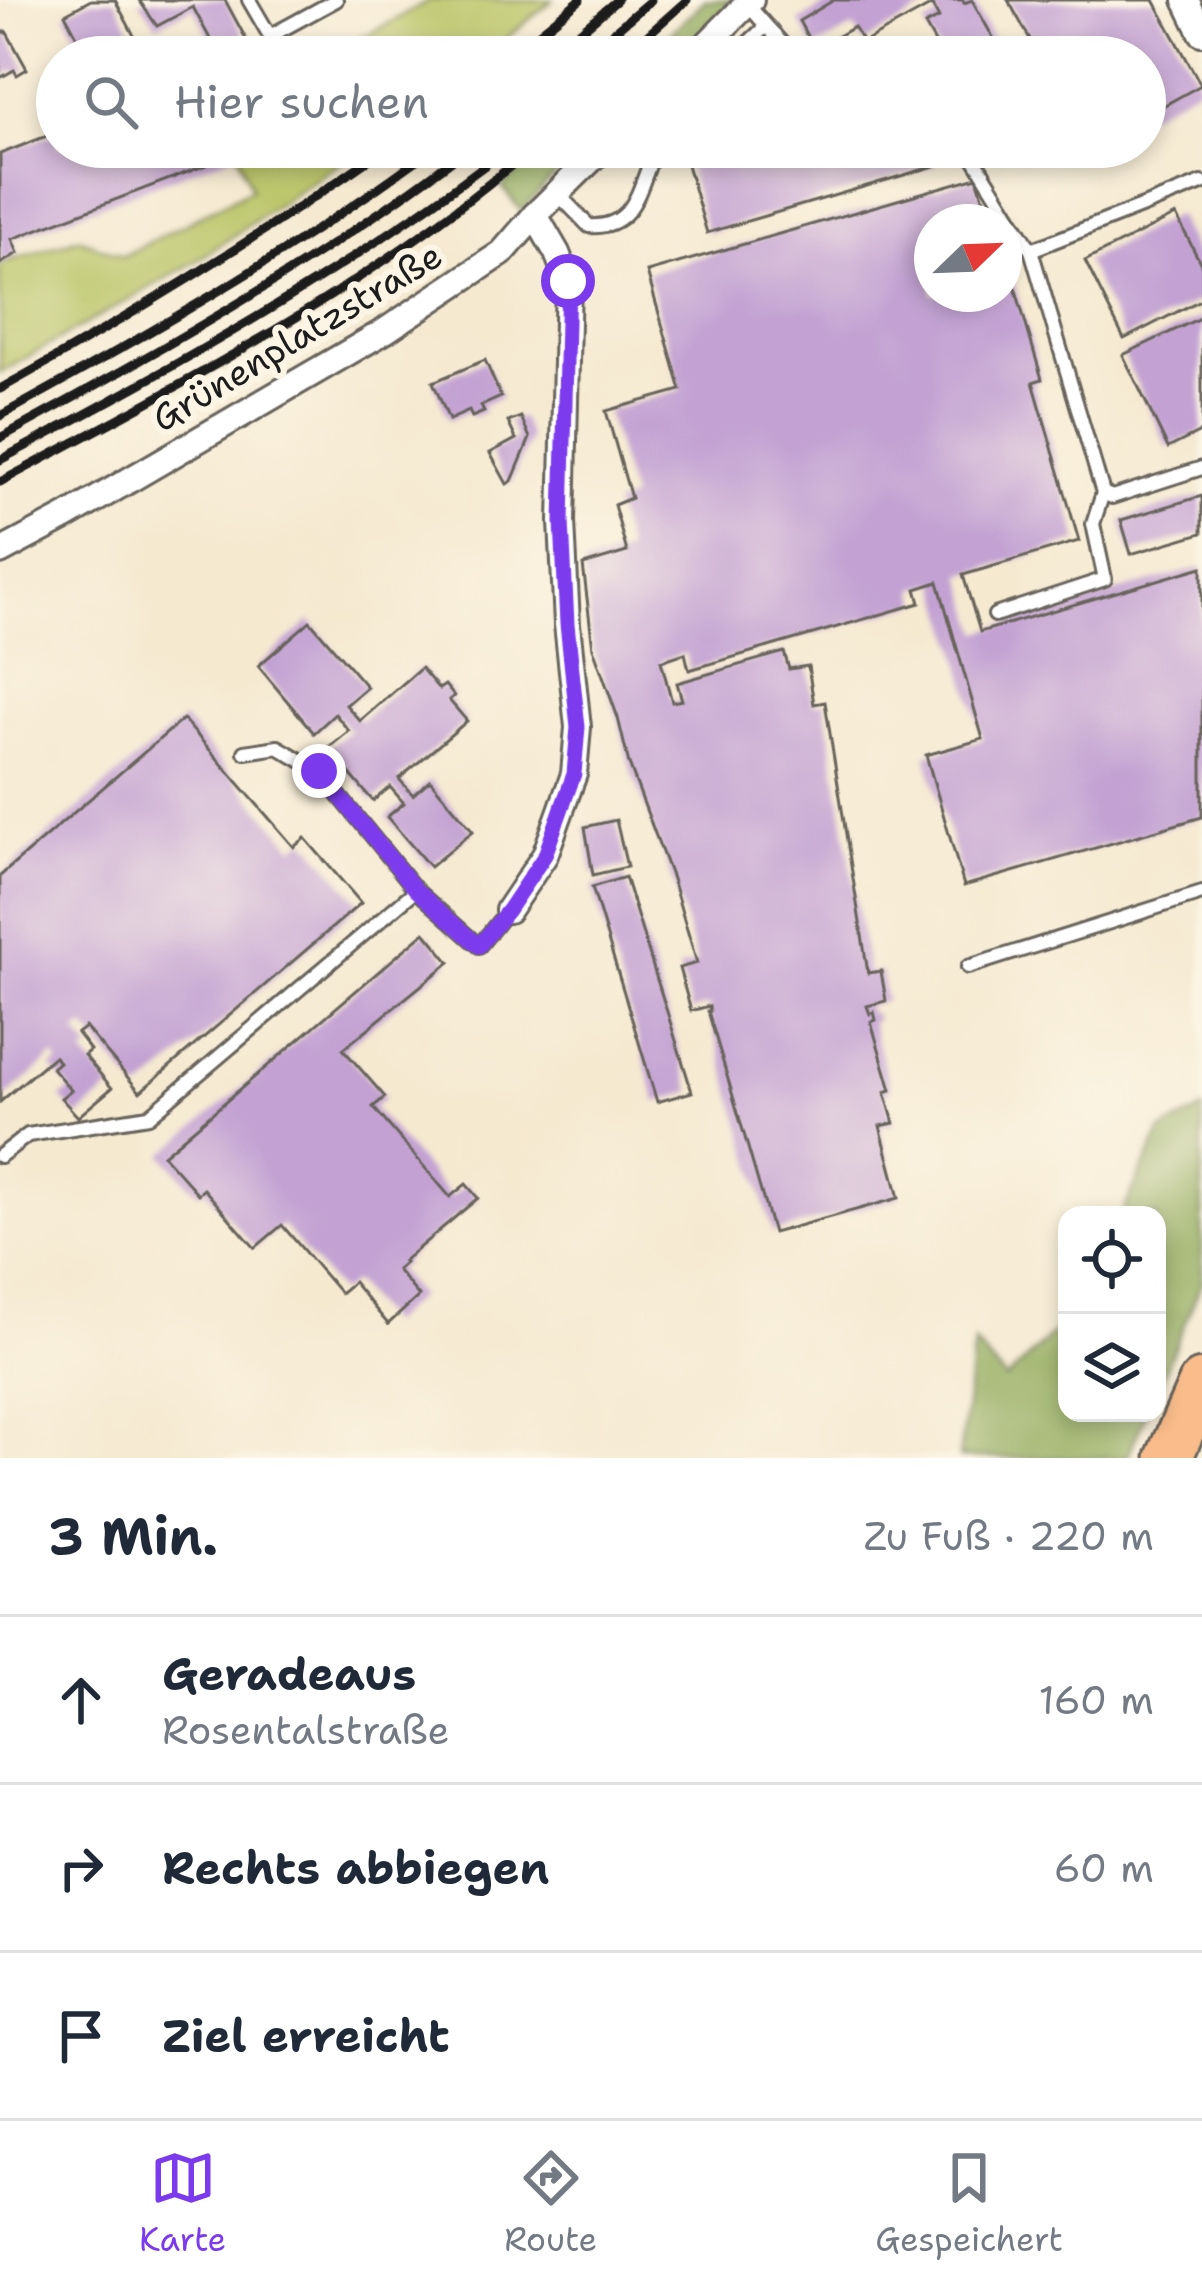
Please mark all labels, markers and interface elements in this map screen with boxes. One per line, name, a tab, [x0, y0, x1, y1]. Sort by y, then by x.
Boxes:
search box	[36, 36, 1166, 168]
icon: search	[78, 69, 144, 135]
text: Hier suchen	[174, 72, 429, 132]
north arrow	[914, 204, 1022, 312]
street label: Grünenplatzstraße	[143, 231, 451, 443]
route start	[541, 254, 595, 308]
route end	[292, 744, 346, 798]
map controls	[1058, 1206, 1166, 1422]
button: locate	[1058, 1206, 1166, 1314]
button: layers	[1058, 1314, 1166, 1422]
text: 3 Min.	[48, 1502, 218, 1570]
text: Zu Fuß · 220 m	[863, 1510, 1154, 1562]
text: Geradeaus	[162, 1644, 416, 1704]
icon: ahead	[48, 1667, 114, 1733]
text: 160 m	[1039, 1674, 1154, 1726]
text: Rosentalstraße	[162, 1704, 450, 1756]
icon: right	[48, 1835, 114, 1901]
text: Rechts abbiegen	[162, 1838, 549, 1898]
text: 60 m	[1054, 1842, 1154, 1894]
icon: arrive	[48, 2003, 114, 2069]
text: Ziel erreicht	[162, 2006, 450, 2066]
tab: Karte	[139, 2145, 226, 2262]
tab: Route	[504, 2145, 597, 2262]
tab: Gespeichert	[875, 2145, 1063, 2262]

